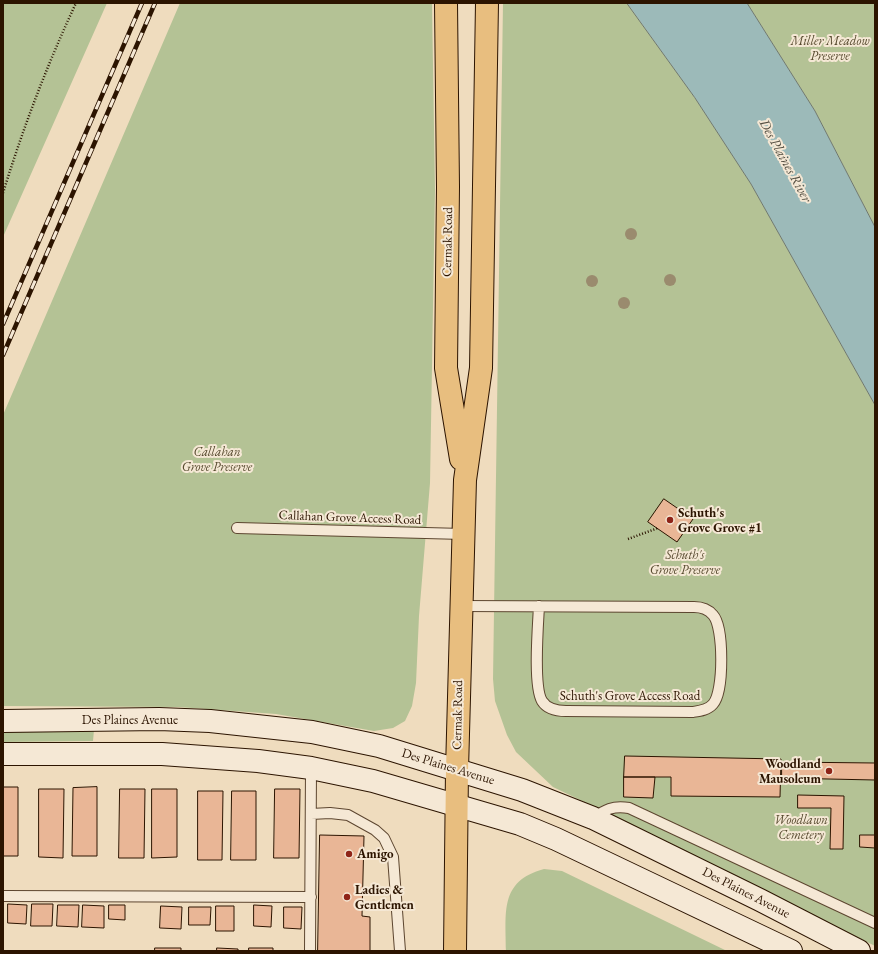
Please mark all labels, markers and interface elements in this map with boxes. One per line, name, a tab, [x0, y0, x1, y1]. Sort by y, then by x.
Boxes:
park label: Miller Meadow Preserve	[790, 33, 870, 64]
water label: Des Plaines River	[755, 116, 815, 206]
street label: Cermak Road	[440, 207, 456, 277]
park label: Callahan Grove Preserve	[182, 444, 252, 475]
place label: Schuth's Grove Grove #1	[678, 505, 762, 536]
street label: Callahan Grove Access Road	[278, 508, 422, 528]
marker: Schuth's Grove Grove #1	[665, 515, 675, 525]
park label: Schuth's Grove Preserve	[650, 547, 720, 578]
street label: Cermak Road	[450, 680, 466, 750]
street label: Schuth's Grove Access Road	[560, 688, 700, 704]
street label: Des Plaines Avenue	[82, 712, 178, 728]
street label: Des Plaines Avenue	[400, 745, 496, 789]
place label: Woodland Mausoleum	[759, 756, 821, 787]
marker: Woodland Mausoleum	[824, 766, 834, 776]
park label: Woodlawn Cemetery	[774, 812, 828, 843]
place label: Amigo	[357, 846, 394, 862]
marker: Amigo	[344, 849, 354, 859]
street label: Des Plaines Avenue	[700, 864, 792, 922]
place label: Ladies & Gentlemen	[355, 882, 414, 913]
marker: Ladies & Gentlemen	[342, 892, 352, 902]

